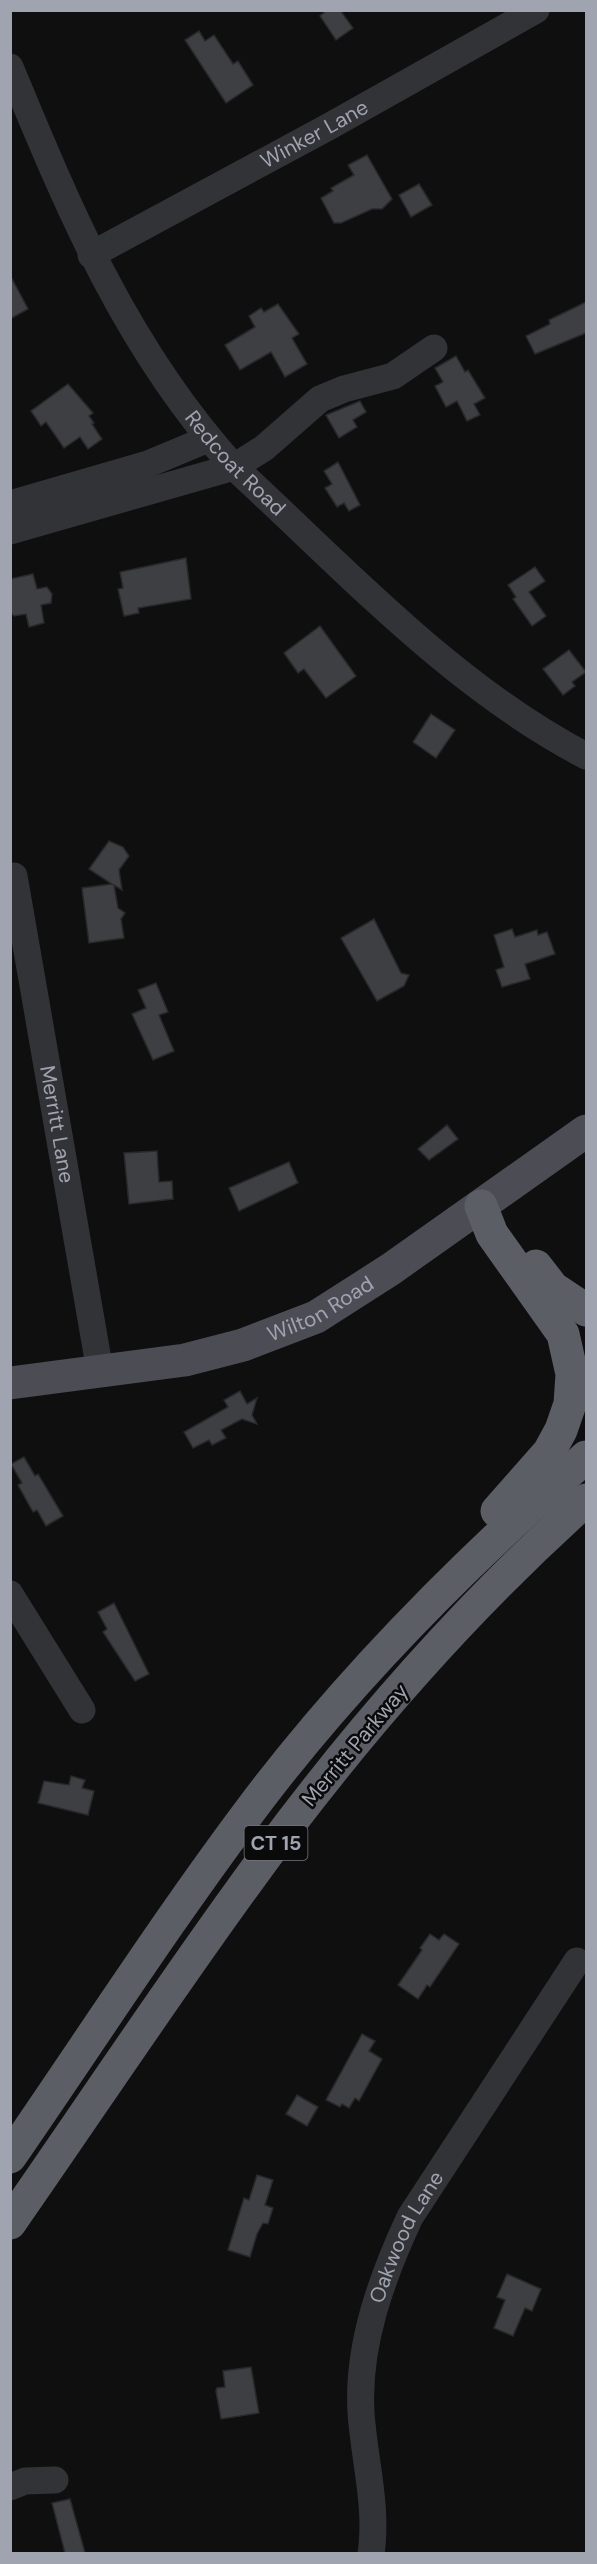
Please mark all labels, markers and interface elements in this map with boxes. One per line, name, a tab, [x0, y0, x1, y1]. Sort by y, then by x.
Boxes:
street label: Winker Lane	[255, 93, 373, 175]
street label: Redcoat Road	[178, 405, 292, 522]
street label: Merritt Lane	[33, 1063, 81, 1185]
street label: Wilton Road	[263, 1270, 379, 1348]
street label: Merritt Parkway	[295, 1677, 415, 1812]
road number: CT 15	[244, 1826, 308, 1860]
street label: Oakwood Lane	[363, 2166, 450, 2307]

